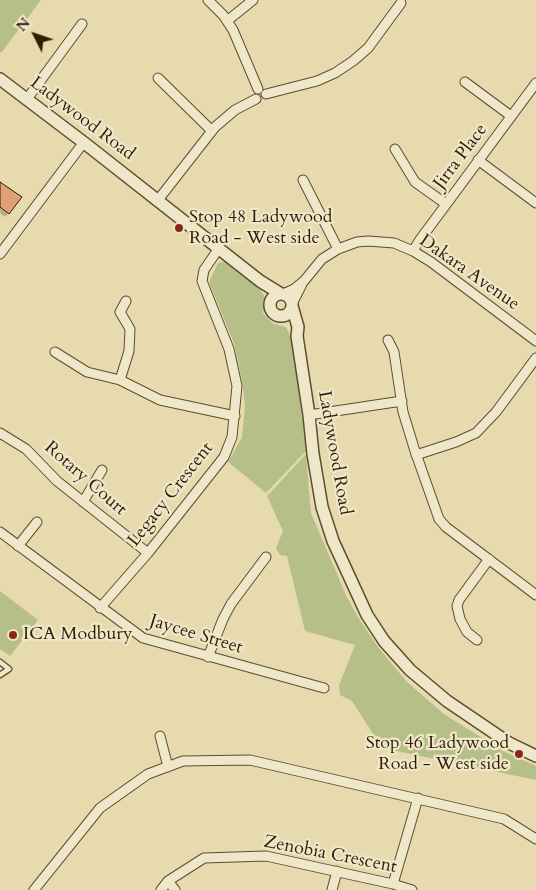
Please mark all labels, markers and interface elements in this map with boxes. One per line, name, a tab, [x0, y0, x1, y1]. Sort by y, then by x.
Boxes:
north arrow	[10, 10, 60, 60]
text: N	[12, 14, 34, 36]
street label: Ladywood Road	[25, 73, 139, 165]
street label: Jirra Place	[429, 120, 493, 194]
place label: Stop 48 Ladywood Road - West side	[189, 207, 332, 250]
marker: Stop 48 Ladywood Road - West side	[173, 222, 185, 234]
street label: Dakara Avenue	[415, 230, 523, 316]
street label: Ladywood Road	[312, 389, 356, 517]
street label: Rotary Court	[39, 437, 131, 521]
street label: Legacy Crescent	[124, 439, 218, 551]
street label: Jaycee Street	[147, 611, 245, 659]
place label: ICA Modbury	[23, 624, 132, 646]
marker: ICA Modbury	[7, 629, 19, 641]
place label: Stop 46 Ladywood Road - West side	[366, 733, 509, 776]
marker: Stop 46 Ladywood Road - West side	[513, 748, 525, 760]
street label: Zenobia Crescent	[262, 832, 398, 878]

